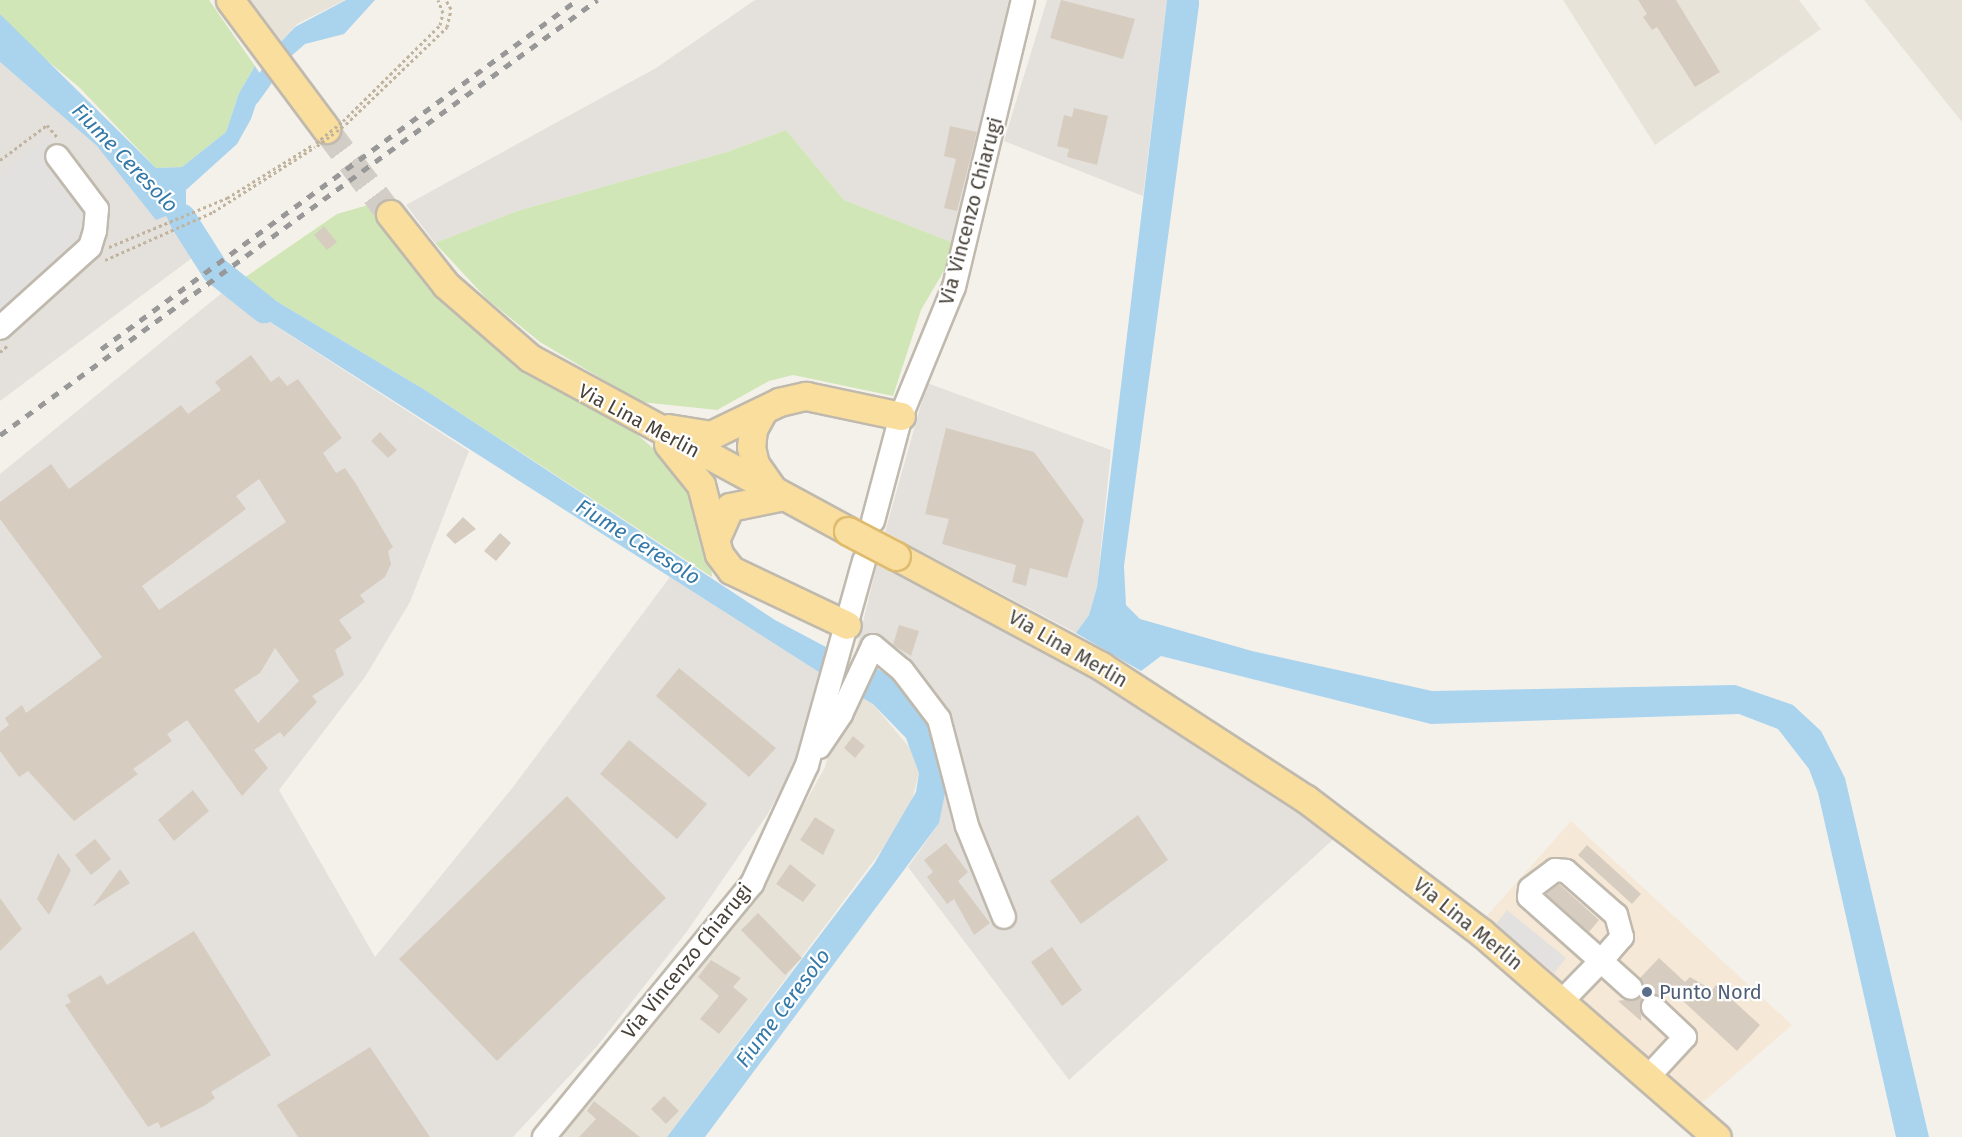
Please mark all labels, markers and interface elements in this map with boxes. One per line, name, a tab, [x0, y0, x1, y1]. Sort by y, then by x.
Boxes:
water label: Fiume Ceresolo	[67, 98, 183, 218]
street label: Via Vincenzo Chiarugi	[934, 114, 1008, 308]
street label: Via Lina Merlin	[574, 379, 704, 463]
water label: Fiume Ceresolo	[571, 494, 705, 590]
street label: Via Lina Merlin	[1004, 605, 1132, 693]
street label: Via Lina Merlin	[1408, 873, 1528, 975]
street label: Via Vincenzo Chiarugi	[617, 878, 757, 1044]
water label: Fiume Ceresolo	[730, 944, 836, 1072]
place label: Punto Nord	[1659, 980, 1762, 1004]
marker: Punto Nord	[1640, 985, 1654, 999]

